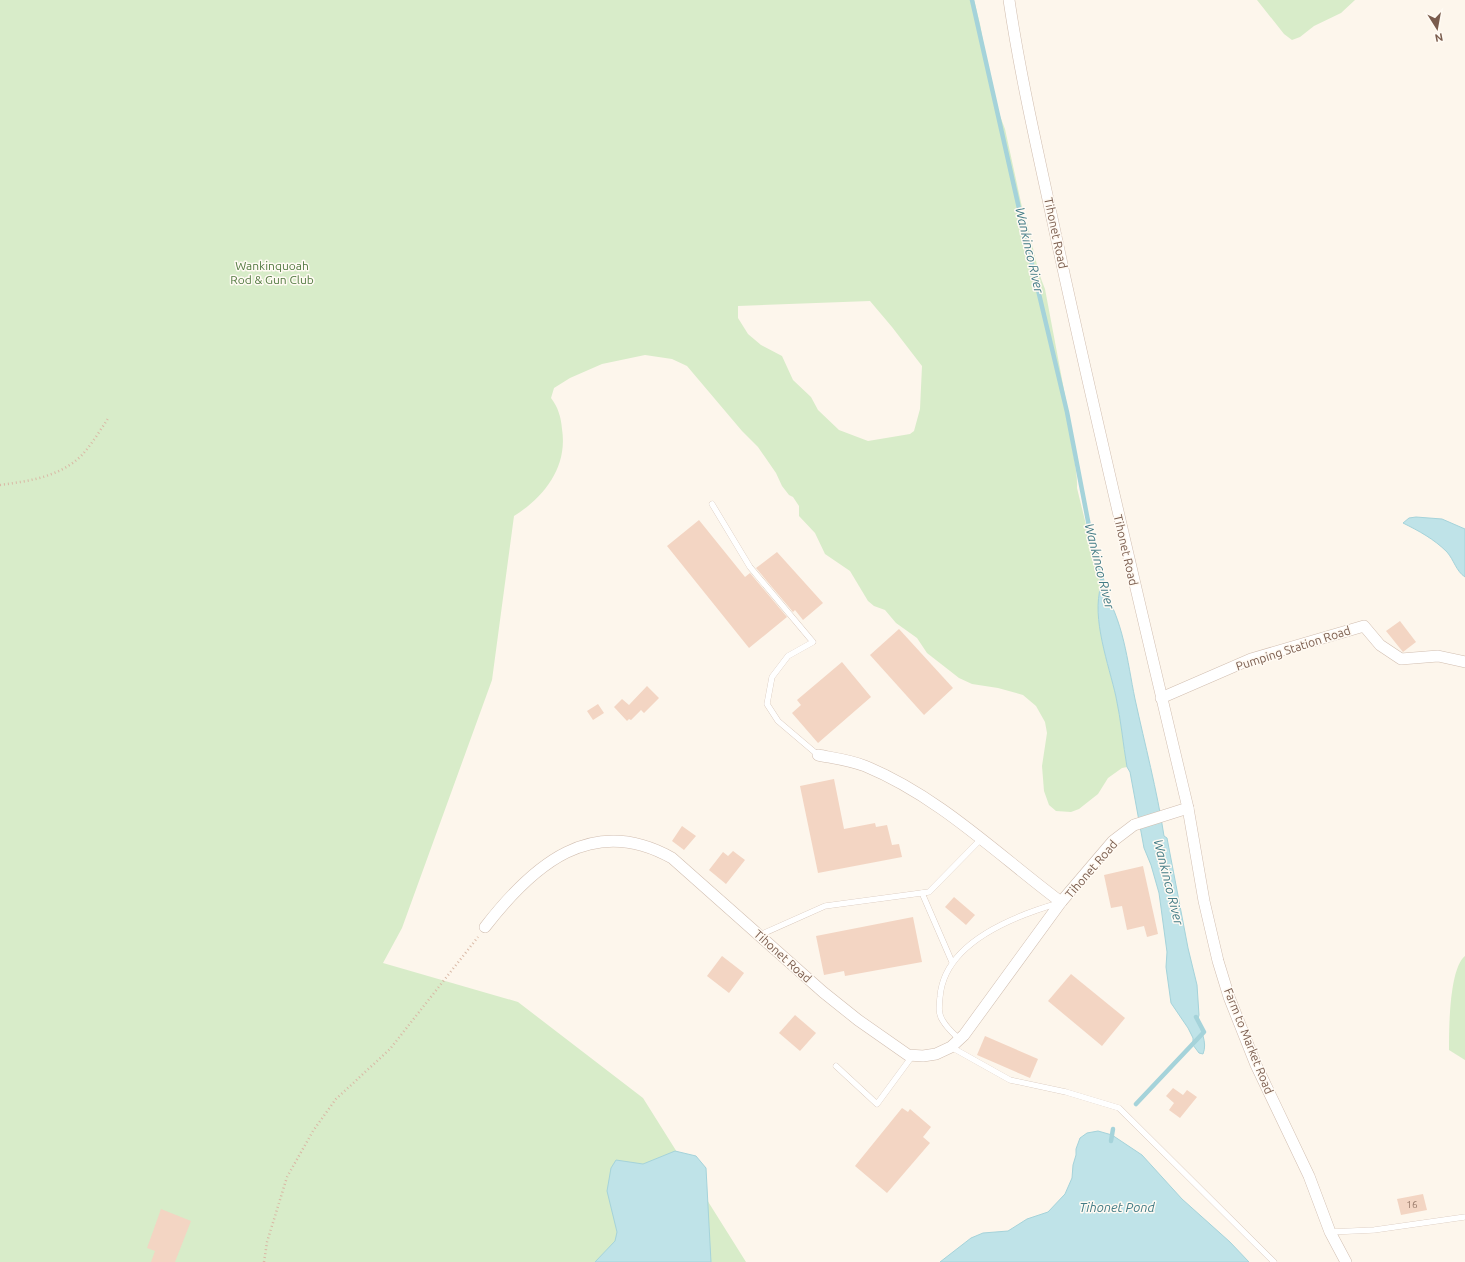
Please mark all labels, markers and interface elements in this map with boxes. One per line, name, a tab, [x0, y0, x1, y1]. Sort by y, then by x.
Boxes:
north arrow	[1417, 8, 1457, 48]
text: N	[1434, 31, 1444, 44]
street label: Tihonet Road	[1042, 196, 1070, 270]
water label: Wankinco River	[1013, 206, 1047, 295]
park label: Wankinquoah Rod & Gun Club	[230, 259, 314, 286]
street label: Tihonet Road	[1112, 513, 1140, 587]
water label: Wankinco River	[1083, 522, 1118, 611]
street label: Pumping Station Road	[1234, 623, 1352, 673]
street label: Tihonet Road	[1062, 837, 1120, 901]
water label: Wankinco River	[1152, 838, 1187, 927]
street label: Tihonet Road	[752, 927, 814, 985]
street label: Farm to Market Road	[1222, 986, 1276, 1096]
house number: 16	[1406, 1199, 1418, 1210]
water label: Tihonet Pond	[1079, 1200, 1155, 1214]

